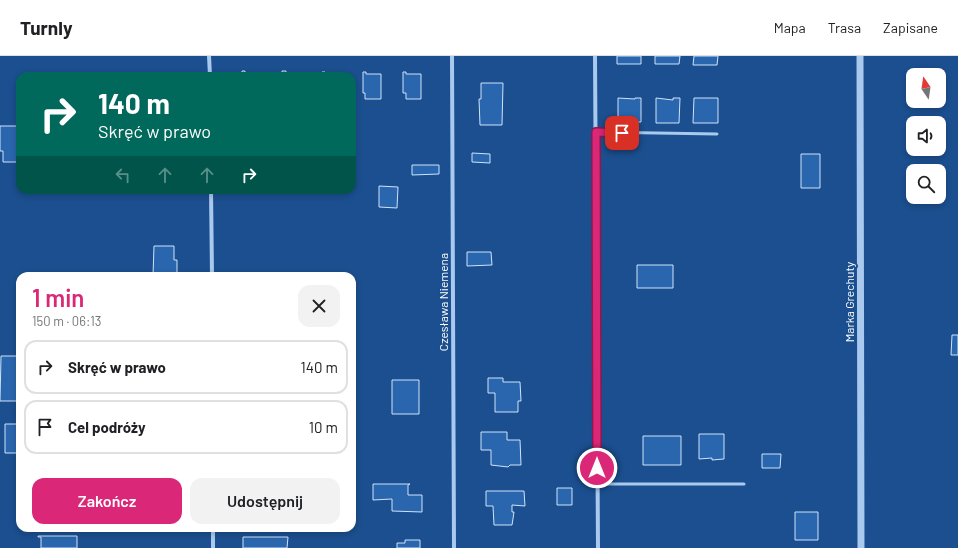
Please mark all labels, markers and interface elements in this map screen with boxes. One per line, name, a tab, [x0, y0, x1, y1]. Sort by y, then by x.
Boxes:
text: Turnly	[20, 16, 72, 39]
text: Mapa	[774, 19, 806, 36]
text: Trasa	[828, 19, 861, 36]
text: Zapisane	[883, 19, 938, 36]
north arrow	[906, 68, 946, 108]
map controls	[906, 68, 946, 204]
text: 140 m	[98, 86, 170, 120]
icon: right	[32, 88, 84, 140]
pin	[605, 116, 639, 150]
button: sound	[906, 116, 946, 156]
text: Skręć w prawo	[98, 120, 211, 142]
icon: arrive	[611, 122, 633, 144]
icon: left	[112, 164, 134, 186]
icon: ahead	[154, 164, 176, 186]
icon: ahead	[196, 164, 218, 186]
icon: right	[238, 164, 260, 186]
button: search	[906, 164, 946, 204]
street label: Czesława Niemena	[436, 253, 450, 351]
street label: Marka Grechuty	[842, 261, 856, 342]
text: 1 min	[32, 283, 84, 312]
button: close	[298, 285, 340, 327]
text: 150 m · 06:13	[32, 313, 102, 329]
icon: right	[34, 356, 56, 378]
text: Skręć w prawo	[68, 358, 166, 376]
text: 140 m	[301, 358, 338, 376]
icon: arrive	[34, 416, 56, 438]
text: Cel podróży	[68, 418, 146, 436]
text: 10 m	[309, 418, 338, 436]
position arrow	[576, 447, 618, 489]
button: Zakończ	[32, 478, 182, 524]
button: Udostępnij	[190, 478, 340, 524]

